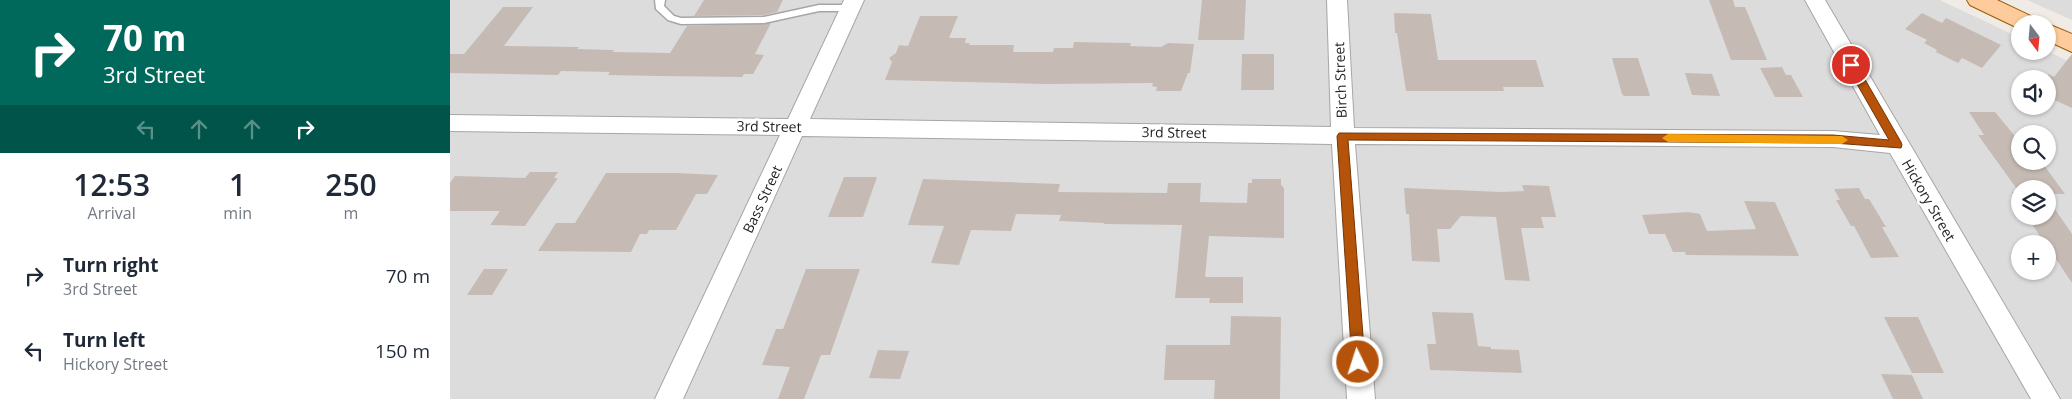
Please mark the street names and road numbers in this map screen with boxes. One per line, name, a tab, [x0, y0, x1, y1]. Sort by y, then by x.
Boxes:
street label: Birch Street	[1329, 42, 1351, 118]
street label: 3rd Street	[736, 116, 802, 136]
street label: 3rd Street	[1141, 122, 1207, 142]
street label: Hickory Street	[1898, 155, 1960, 245]
street label: Bass Street	[738, 162, 786, 236]

